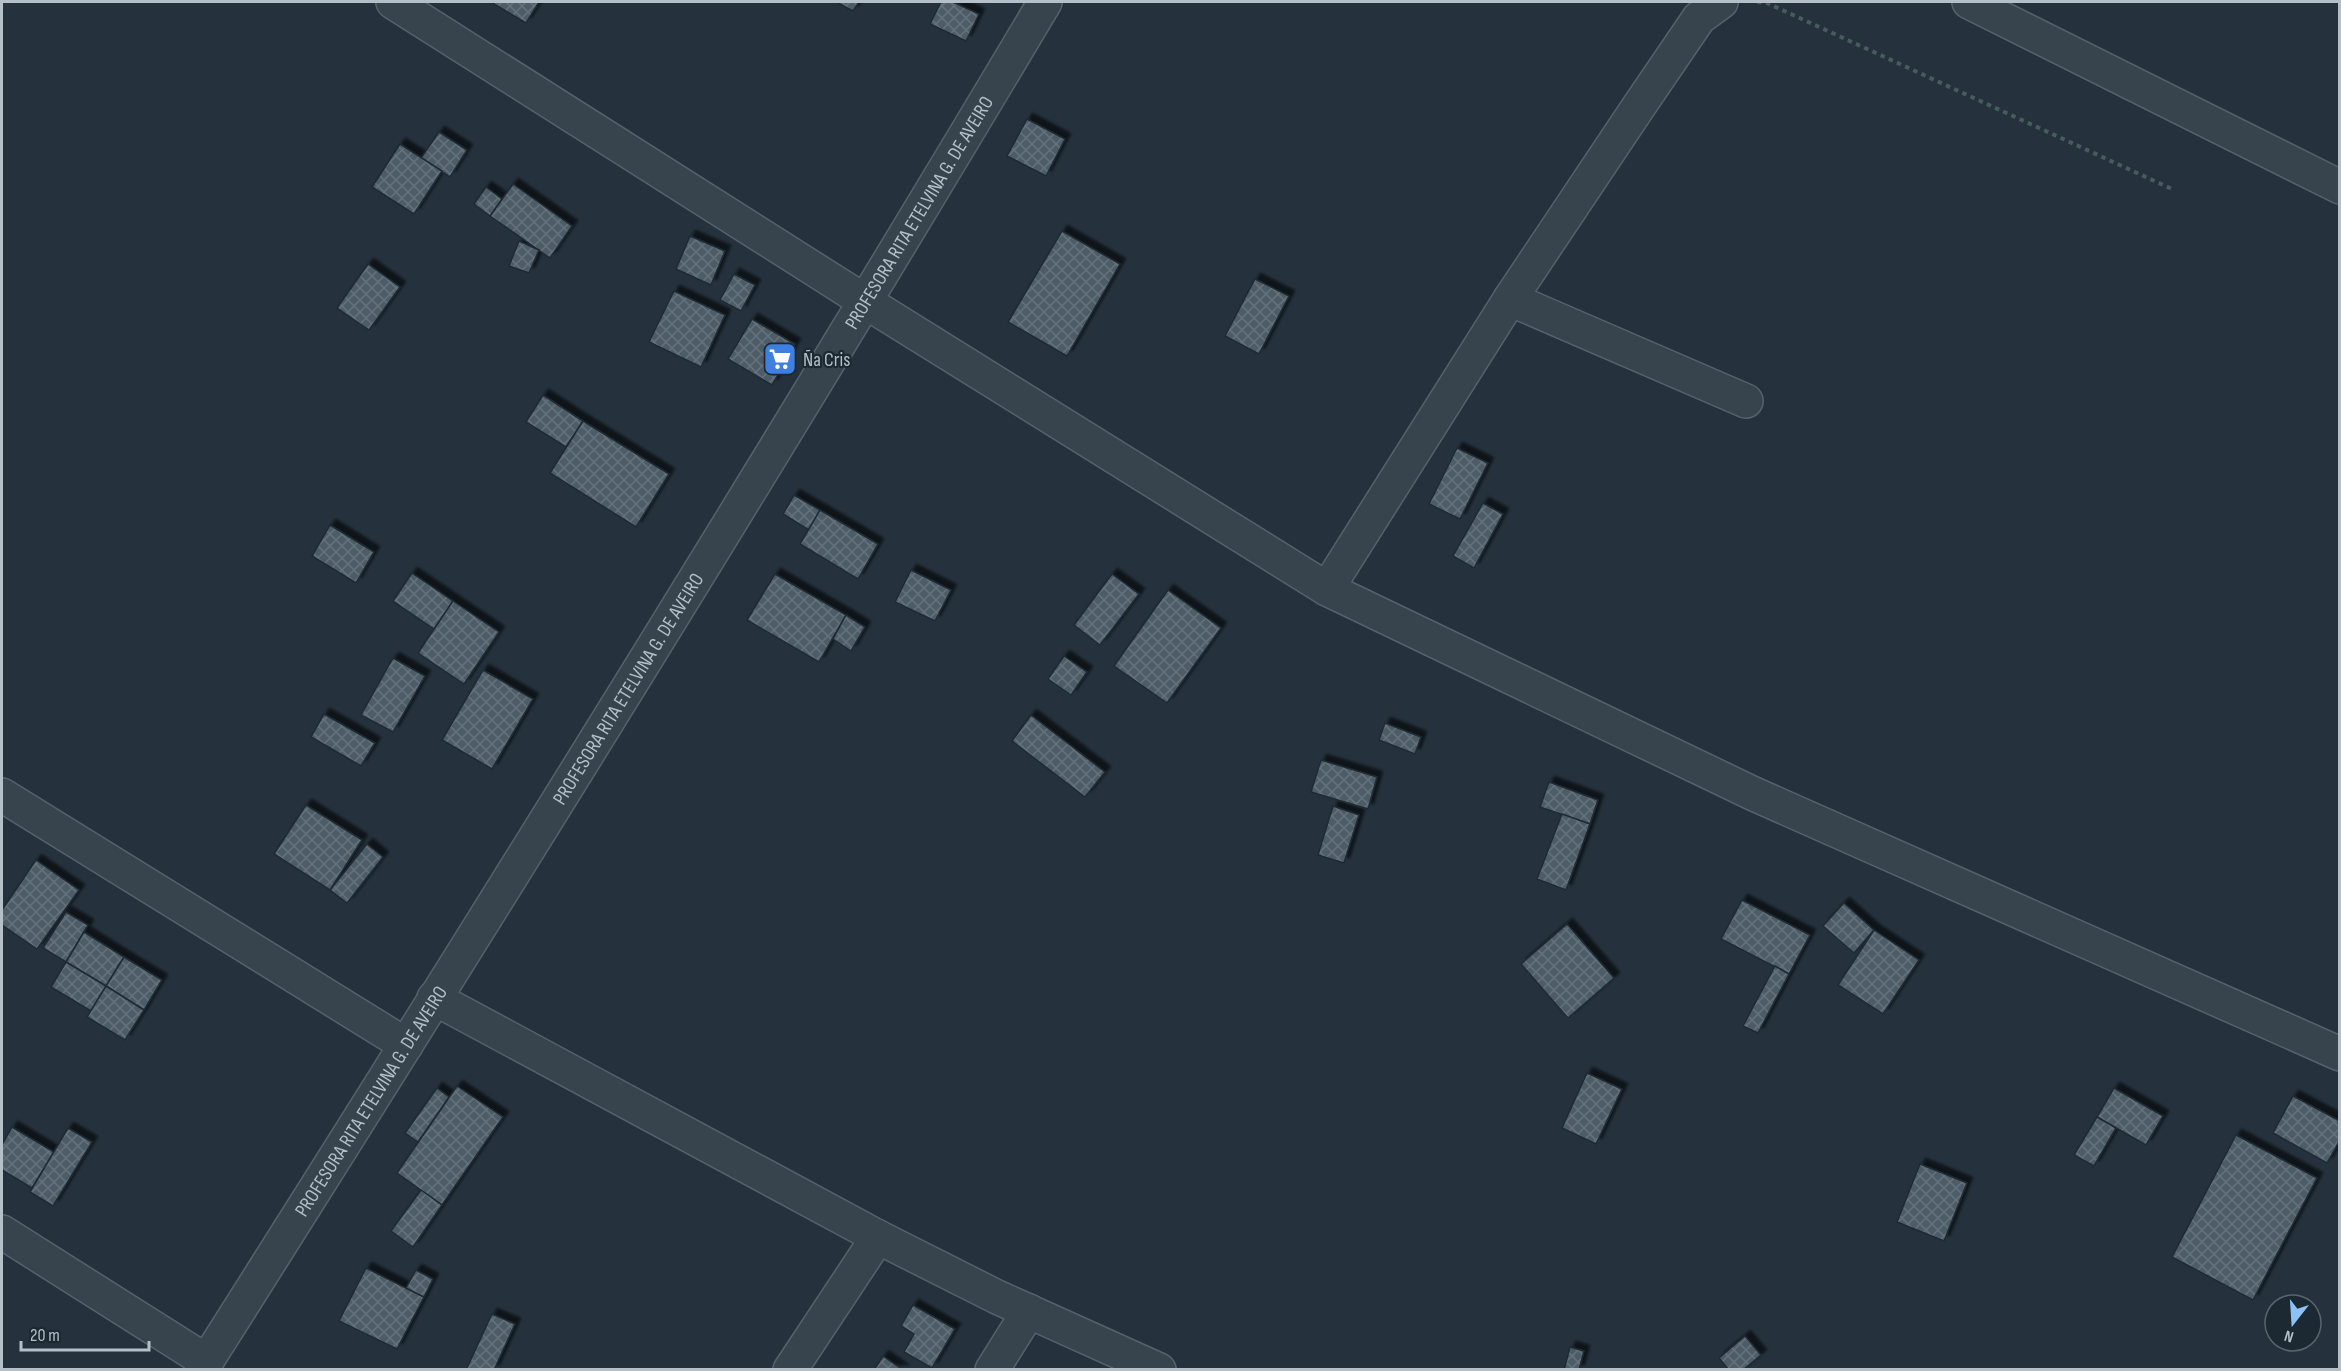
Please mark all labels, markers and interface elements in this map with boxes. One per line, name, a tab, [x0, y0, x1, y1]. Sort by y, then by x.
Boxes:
street label: PROFESORA RITA ETELVINA G. DE AVEIRO	[840, 92, 999, 334]
supermarket icon: Ña Cris	[762, 341, 798, 377]
place label: Ña Cris	[803, 348, 850, 372]
street label: PROFESORA RITA ETELVINA G. DE AVEIRO	[548, 569, 709, 809]
street label: PROFESORA RITA ETELVINA G. DE AVEIRO	[290, 982, 453, 1221]
north arrow	[2263, 1293, 2323, 1353]
scale bar	[21, 1314, 148, 1352]
text: 20 m	[30, 1325, 60, 1346]
text: N	[2282, 1326, 2296, 1346]

